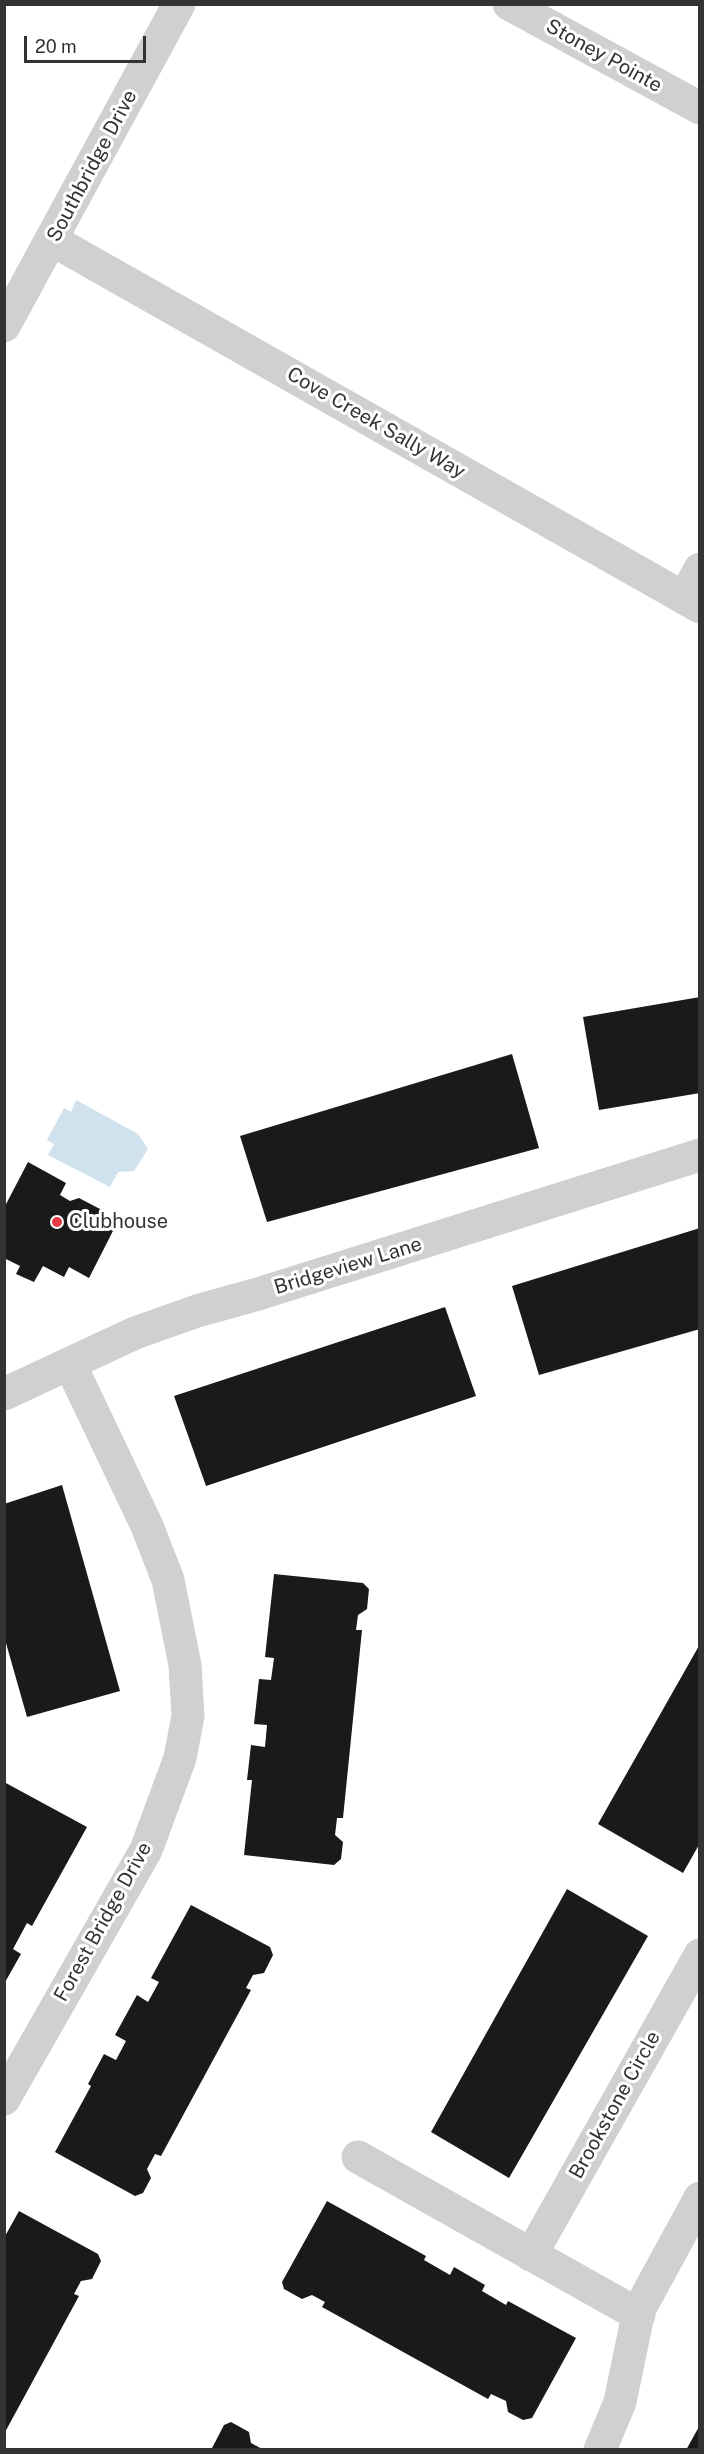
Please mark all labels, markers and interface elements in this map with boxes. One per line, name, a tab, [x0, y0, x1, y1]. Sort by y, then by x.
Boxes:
street label: Stoney Pointe	[542, 14, 666, 98]
scale bar	[27, 24, 148, 62]
text: 20 m	[35, 36, 77, 57]
street label: Southbridge Drive	[42, 86, 142, 246]
street label: Cove Creek Sally Way	[282, 362, 470, 484]
place label: Clubhouse	[69, 1210, 168, 1234]
marker: Clubhouse	[50, 1215, 64, 1229]
street label: Bridgeview Lane	[271, 1232, 425, 1300]
street label: Forest Bridge Drive	[49, 1838, 157, 2006]
street label: Brookstone Circle	[564, 2027, 666, 2183]

